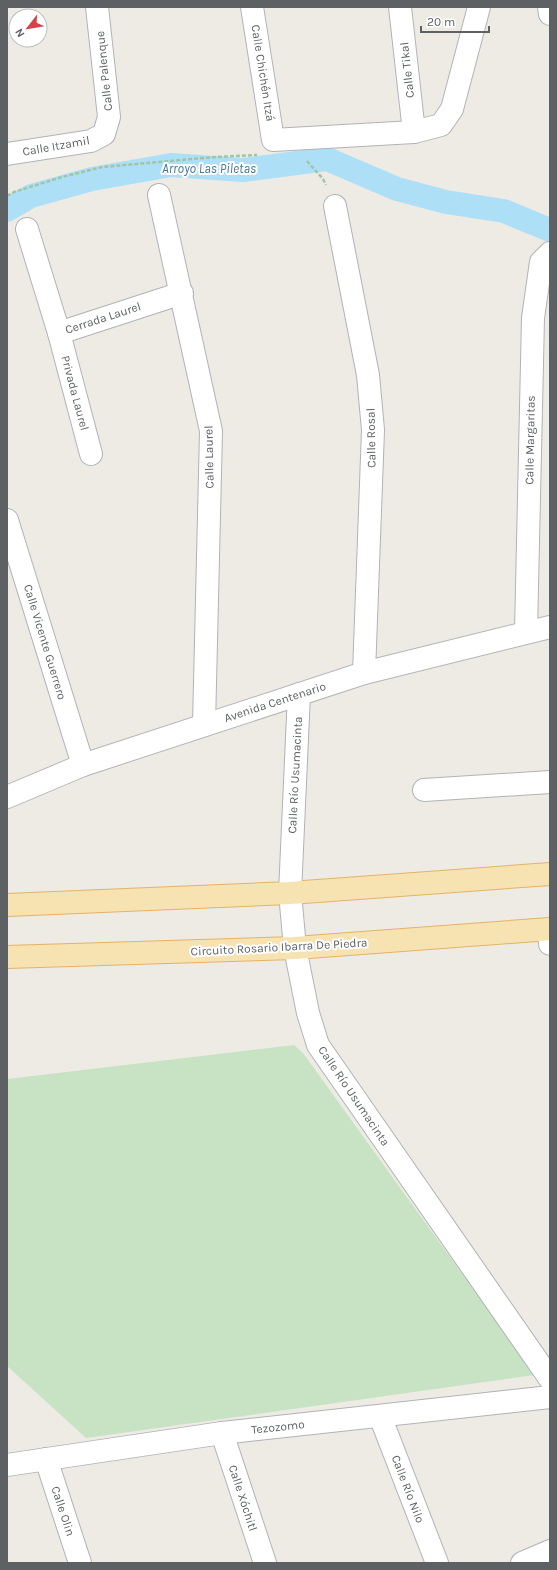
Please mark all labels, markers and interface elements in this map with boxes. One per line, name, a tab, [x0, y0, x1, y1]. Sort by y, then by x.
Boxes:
north arrow	[8, 8, 48, 48]
scale bar	[421, 8, 489, 34]
text: 20 m	[427, 15, 455, 29]
street label: Calle Chichén Itzá	[248, 24, 278, 122]
text: N	[12, 26, 27, 40]
street label: Calle Palenque	[93, 30, 115, 112]
street label: Calle Tikal	[397, 41, 417, 99]
street label: Calle Itzamil	[21, 133, 91, 159]
water label: Arroyo Las Piletas	[162, 161, 256, 176]
street label: Cerrada Laurel	[63, 299, 143, 337]
street label: Privada Laurel	[58, 354, 92, 432]
street label: Calle Margaritas	[522, 395, 538, 485]
street label: Calle Rosal	[363, 408, 379, 468]
street label: Calle Laurel	[201, 425, 217, 489]
street label: Calle Vicente Guerrero	[21, 583, 69, 701]
street label: Avenida Centenario	[222, 679, 328, 725]
street label: Calle Río Usumacinta	[285, 716, 305, 834]
street label: Circuito Rosario Ibarra De Piedra	[190, 935, 368, 959]
street label: Calle Río Usumacinta	[315, 1043, 393, 1149]
street label: Tezozomo	[251, 1417, 305, 1437]
street label: Calle Río Nilo	[389, 1453, 427, 1525]
street label: Calle Xóchitl	[226, 1463, 260, 1533]
street label: Calle Olin	[48, 1484, 78, 1538]

